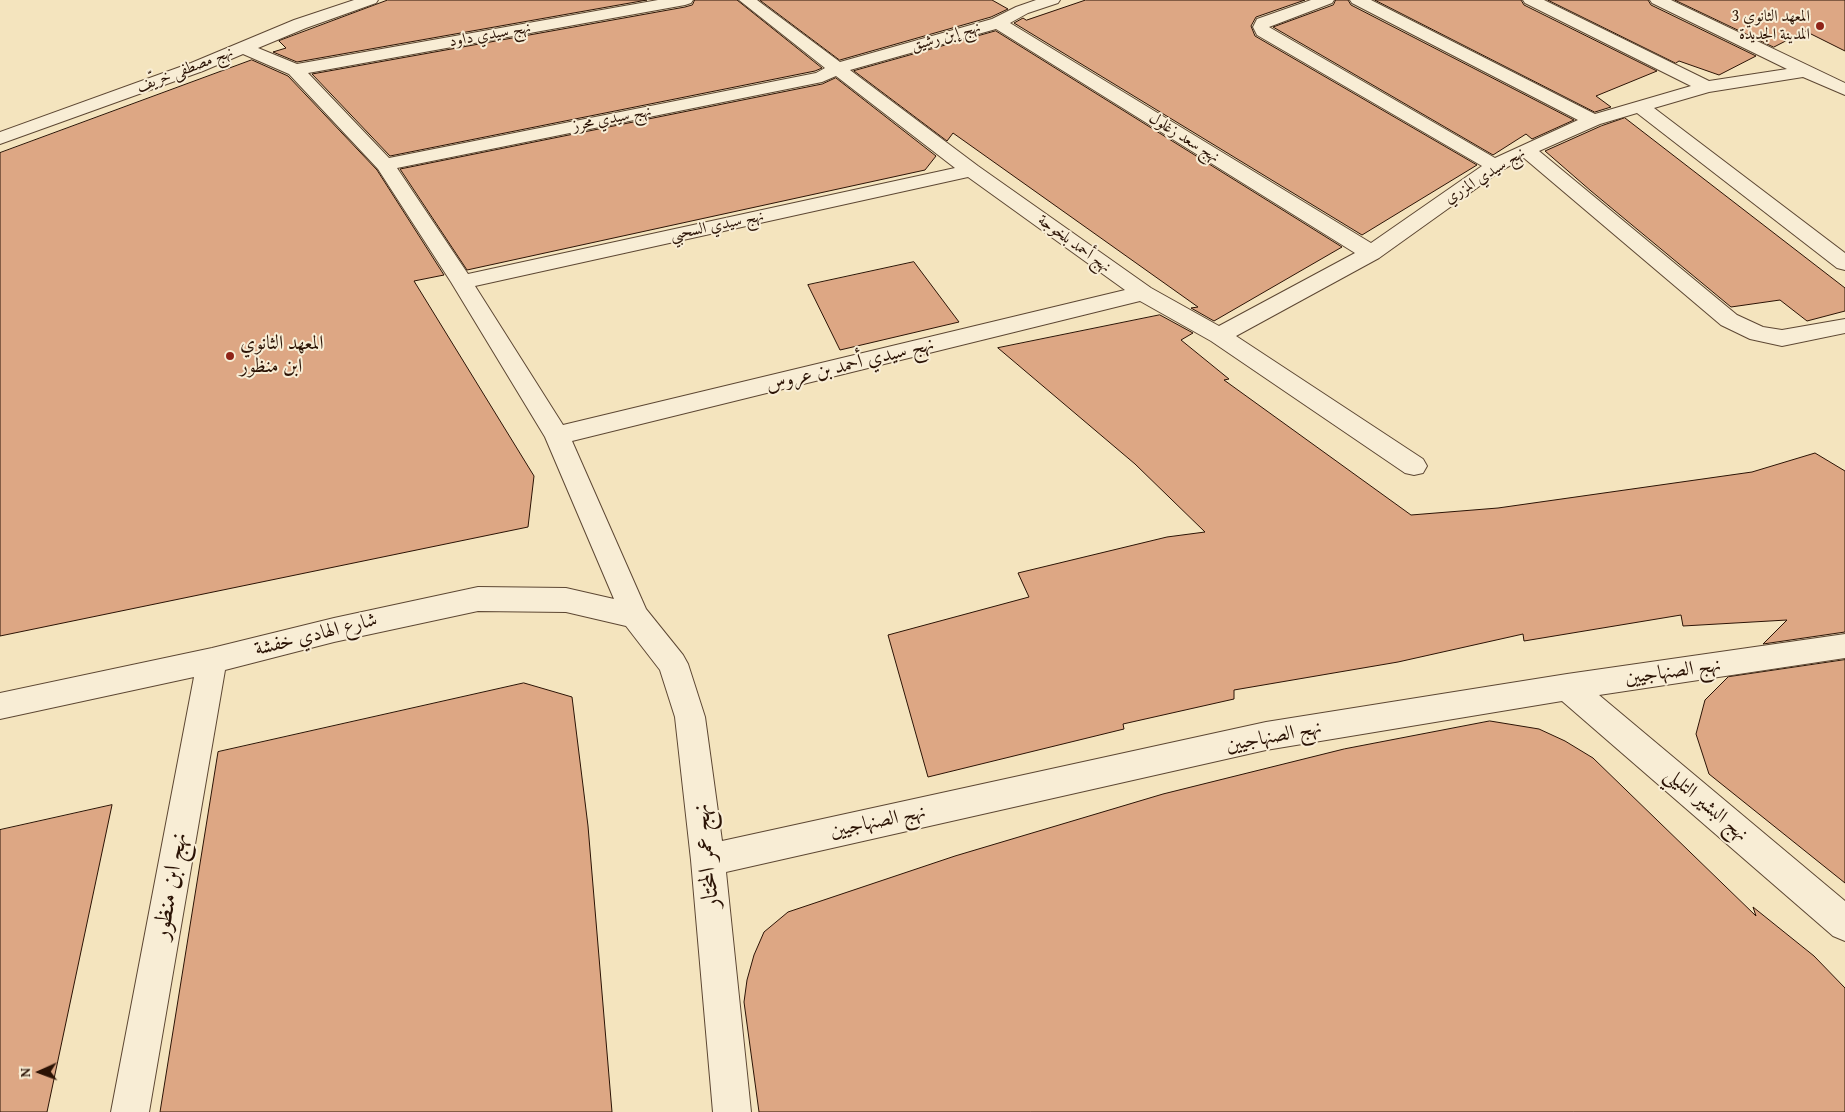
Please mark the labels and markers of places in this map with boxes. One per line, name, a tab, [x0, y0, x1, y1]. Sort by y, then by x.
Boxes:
place label: 3 المعهد الثانوي المدينة الجديدة	[1732, 7, 1810, 45]
marker: 3 المعهد الثانوي المدينة الجديدة	[1814, 20, 1826, 32]
place label: المعهد الثانوي ابن منظور	[240, 332, 324, 379]
marker: المعهد الثانوي ابن منظور	[224, 350, 236, 362]

